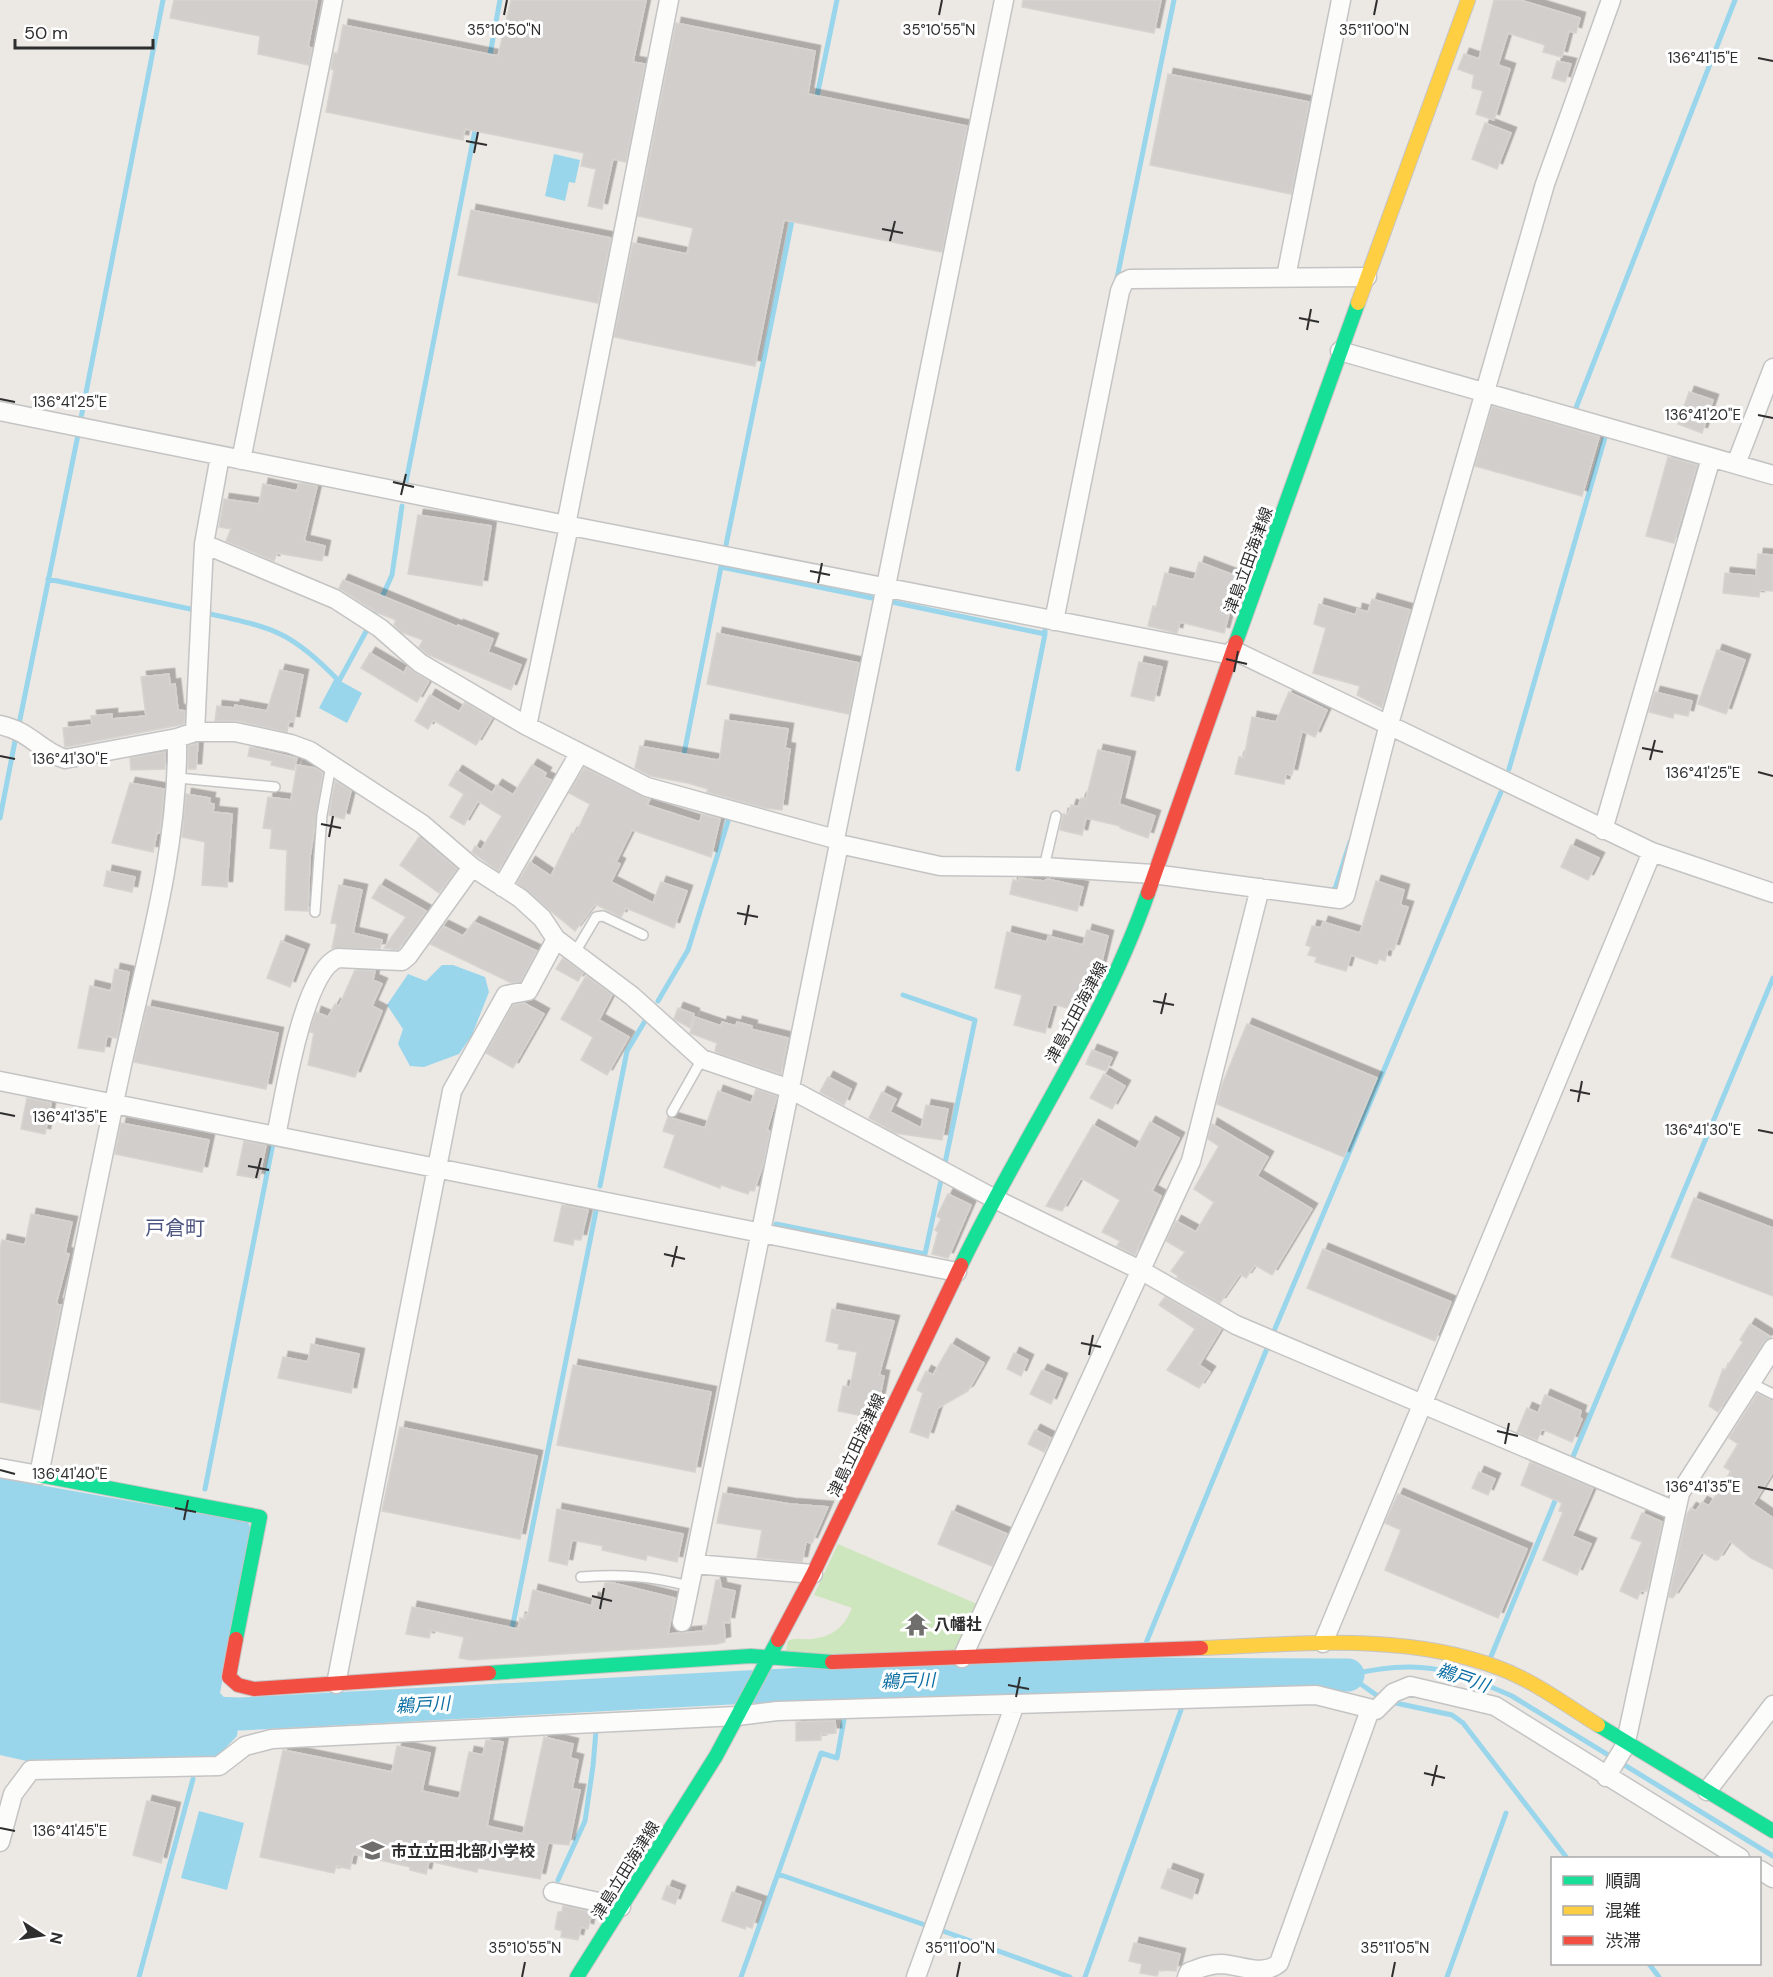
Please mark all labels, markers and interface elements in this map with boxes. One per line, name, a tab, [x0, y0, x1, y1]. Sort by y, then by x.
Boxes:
scale bar	[15, 12, 153, 50]
text: 35°10'50"N	[467, 20, 541, 40]
text: 35°10'55"N	[903, 20, 975, 40]
text: 35°11'00"N	[1339, 20, 1409, 40]
text: 50 m	[24, 21, 68, 45]
text: 136°41'15"E	[1668, 48, 1738, 68]
text: 136°41'25"E	[33, 392, 107, 412]
text: 136°41'20"E	[1665, 405, 1741, 425]
street label: 津島立田海津線	[1219, 504, 1277, 616]
text: 136°41'30"E	[32, 749, 108, 769]
text: 136°41'25"E	[1666, 763, 1740, 783]
street label: 津島立田海津線	[1041, 958, 1112, 1067]
text: 136°41'35"E	[33, 1107, 107, 1127]
text: 136°41'30"E	[1665, 1120, 1741, 1140]
district label: 戸倉町	[145, 1215, 205, 1241]
street label: 津島立田海津線	[823, 1390, 890, 1500]
text: 136°41'40"E	[32, 1464, 108, 1484]
text: 136°41'35"E	[1666, 1477, 1740, 1497]
temple icon: 八幡社	[903, 1611, 929, 1637]
place label: 八幡社	[934, 1614, 982, 1635]
water label: 鵜戸川	[1434, 1658, 1494, 1699]
water label: 鵜戸川	[881, 1668, 937, 1694]
water label: 鵜戸川	[395, 1691, 453, 1718]
street label: 津島立田海津線	[587, 1817, 664, 1923]
text: 136°41'45"E	[33, 1821, 107, 1841]
school or university icon: 市立立田北部小学校	[360, 1838, 386, 1864]
place label: 市立立田北部小学校	[391, 1841, 535, 1862]
legend	[1551, 1857, 1761, 1965]
text: 順調	[1605, 1869, 1641, 1893]
text: 混雑	[1605, 1899, 1641, 1923]
north arrow	[12, 1905, 72, 1965]
text: 渋滞	[1605, 1929, 1641, 1953]
text: N	[45, 1930, 68, 1946]
text: 35°10'55"N	[489, 1938, 561, 1958]
text: 35°11'00"N	[925, 1938, 995, 1958]
text: 35°11'05"N	[1361, 1938, 1429, 1958]

